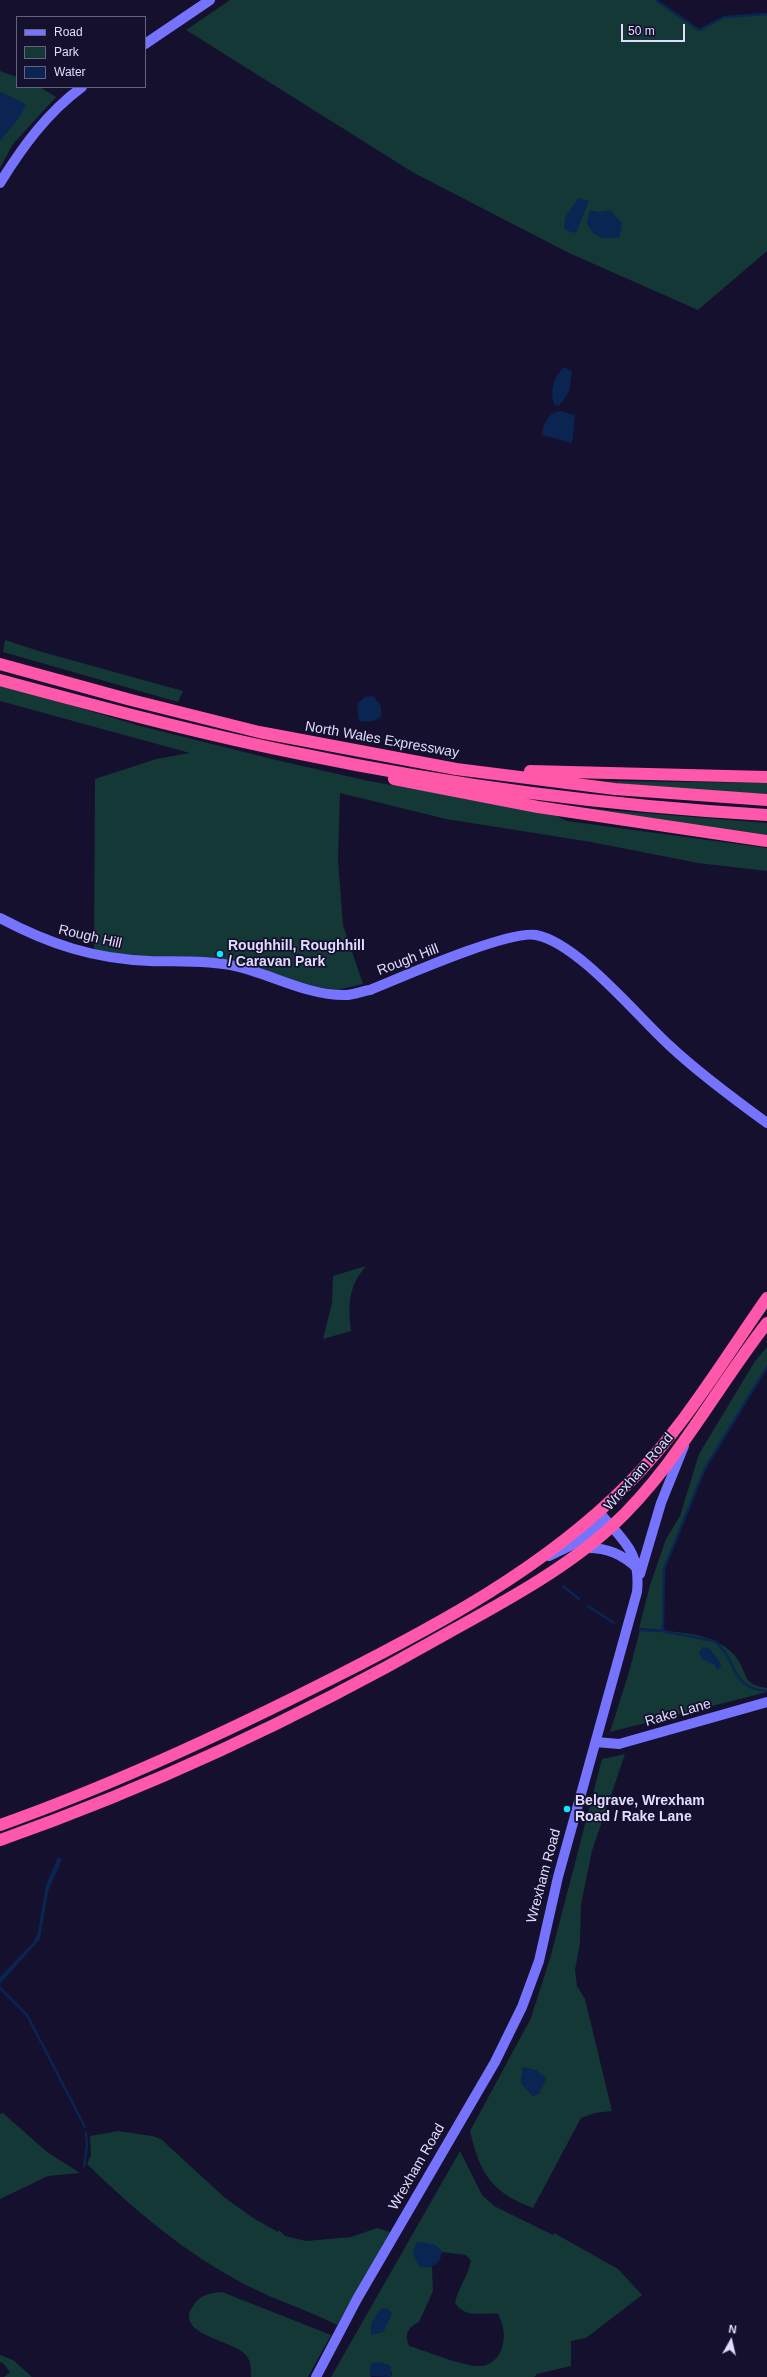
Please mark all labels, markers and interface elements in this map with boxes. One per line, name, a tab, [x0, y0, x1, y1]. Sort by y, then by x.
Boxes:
legend	[16, 16, 146, 88]
scale bar	[623, 16, 687, 42]
text: 50 m	[628, 24, 655, 38]
text: Road	[54, 25, 83, 39]
text: Park	[54, 45, 79, 59]
text: Water	[54, 65, 86, 79]
street label: North Wales Expressway	[304, 718, 460, 762]
street label: Rough Hill	[57, 922, 123, 952]
place label: Roughhill, Roughhill / Caravan Park	[228, 938, 365, 970]
street label: Rough Hill	[375, 941, 441, 979]
marker: Roughhill, Roughhill / Caravan Park	[215, 949, 225, 959]
street label: Wrexham Road	[601, 1430, 677, 1514]
street label: Rake Lane	[643, 1696, 713, 1730]
place label: Belgrave, Wrexham Road / Rake Lane	[575, 1793, 705, 1826]
marker: Belgrave, Wrexham Road / Rake Lane	[562, 1804, 572, 1814]
street label: Wrexham Road	[523, 1827, 565, 1925]
street label: Wrexham Road	[385, 2121, 449, 2213]
north arrow	[711, 2321, 751, 2361]
text: N	[728, 2323, 737, 2336]

